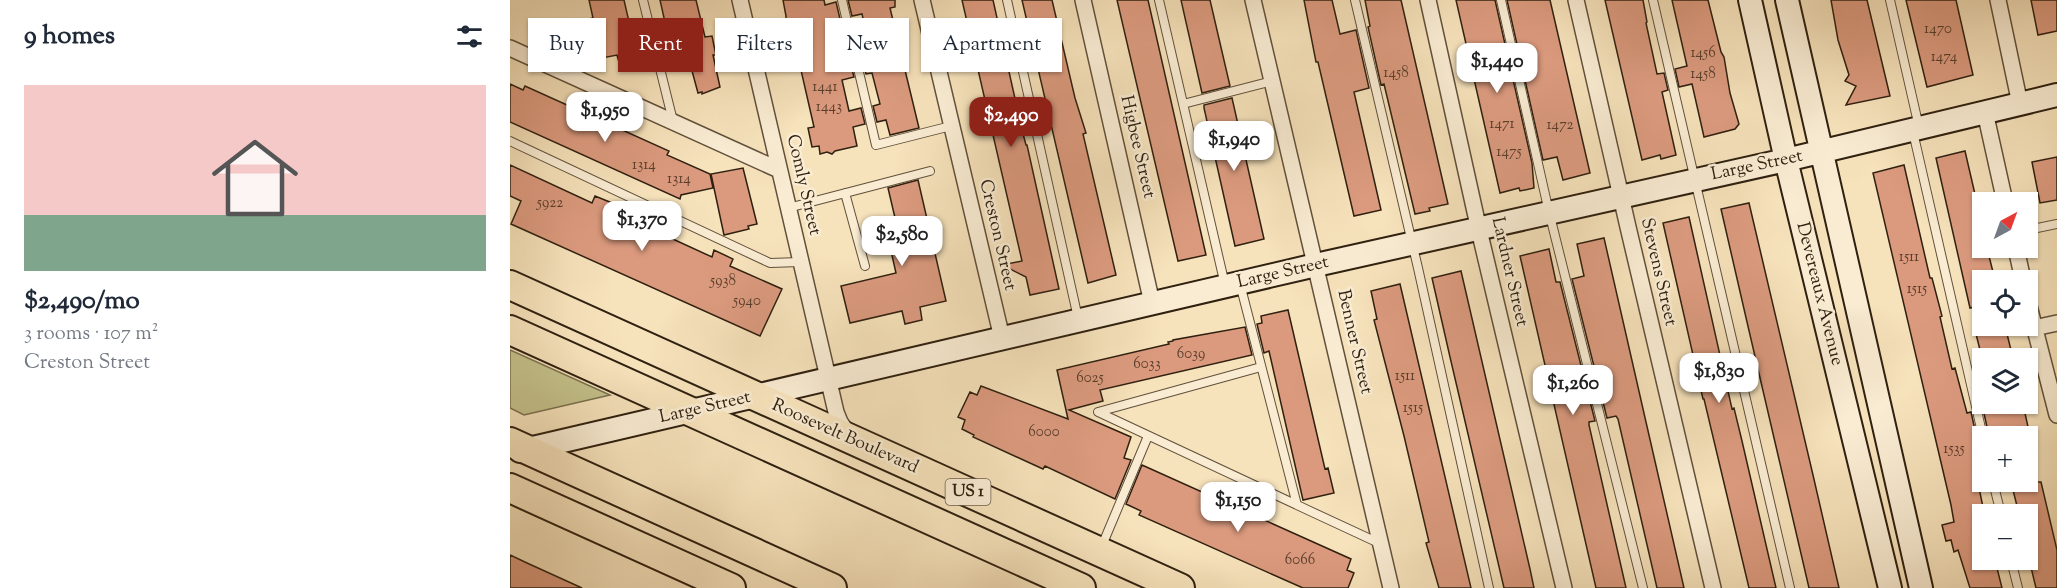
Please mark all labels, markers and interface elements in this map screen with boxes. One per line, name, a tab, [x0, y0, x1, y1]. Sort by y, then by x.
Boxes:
text: 9 homes	[24, 18, 115, 55]
chip: Buy	[528, 18, 606, 72]
chip: Rent	[618, 18, 703, 72]
chip: Filters	[715, 18, 813, 72]
chip: New	[825, 18, 909, 72]
chip: Apartment	[921, 18, 1062, 72]
house number: 1470	[1924, 19, 1952, 40]
icon: filters	[453, 20, 486, 53]
pin: $1,440	[1448, 43, 1546, 94]
house number: 1456	[1690, 43, 1716, 64]
house number: 1474	[1931, 47, 1958, 68]
text: $1,440	[1470, 48, 1524, 77]
house number: 1458	[1383, 63, 1409, 84]
house number: 1458	[1690, 64, 1716, 85]
house number: 1441	[812, 77, 838, 98]
pin: $1,950	[556, 92, 654, 143]
street label: Higbee Street	[1113, 93, 1161, 201]
text: $1,950	[580, 97, 630, 126]
house number: 1443	[816, 97, 842, 118]
pin: $2,490	[962, 97, 1060, 148]
text: $2,490	[983, 102, 1039, 131]
house number: 1471	[1489, 114, 1515, 135]
house number: 1472	[1546, 115, 1574, 136]
pin: $1,940	[1185, 121, 1283, 172]
icon: home	[201, 124, 309, 232]
text: $1,940	[1208, 126, 1260, 155]
street label: Comly Street	[779, 132, 827, 238]
house number: 1475	[1496, 142, 1522, 163]
street label: Large Street	[1709, 144, 1805, 188]
house number: 1314	[632, 155, 656, 176]
house number: 1314	[667, 169, 691, 190]
street label: Creston Street	[972, 177, 1022, 293]
north arrow	[1972, 192, 2038, 258]
map controls	[1972, 192, 2038, 570]
house number: 5922	[536, 193, 563, 214]
pin: $1,370	[593, 201, 691, 252]
text: $1,370	[617, 206, 667, 235]
street label: Lardner Street	[1484, 215, 1534, 329]
street label: Stevens Street	[1633, 215, 1683, 329]
pin: $2,580	[853, 216, 951, 267]
street label: Devereaux Avenue	[1789, 220, 1849, 368]
text: $2,580	[876, 221, 928, 250]
house number: 1511	[1899, 247, 1919, 268]
street label: Large Street	[1235, 250, 1331, 296]
button: locate	[1972, 270, 2038, 336]
house number: 5938	[709, 271, 736, 292]
house number: 1515	[1907, 279, 1927, 300]
text: $2,490/mo	[24, 283, 140, 320]
street label: Benner Street	[1329, 287, 1379, 397]
house number: 5940	[732, 291, 761, 312]
text: 3 rooms · 107 m²	[24, 320, 158, 349]
house number: 6039	[1177, 344, 1205, 365]
button: layers	[1972, 348, 2038, 414]
text: Creston Street	[24, 349, 150, 378]
pin: $1,830	[1670, 353, 1768, 404]
house number: 6033	[1133, 354, 1161, 375]
text: $1,830	[1694, 358, 1744, 387]
pin: $1,260	[1524, 365, 1622, 416]
house number: 1511	[1395, 366, 1415, 387]
house number: 6025	[1076, 368, 1104, 389]
text: $1,260	[1547, 370, 1599, 399]
street label: Large Street	[657, 385, 753, 431]
street label: Roosevelt Boulevard	[767, 393, 923, 481]
house number: 1515	[1403, 398, 1423, 419]
house number: 6000	[1028, 422, 1060, 443]
button: +	[1972, 426, 2038, 492]
house number: 1535	[1943, 439, 1965, 460]
road number: US 1	[946, 479, 990, 505]
pin: $1,150	[1189, 482, 1287, 533]
text: $1,150	[1215, 487, 1261, 516]
button: −	[1972, 504, 2038, 570]
house number: 6066	[1285, 550, 1315, 571]

